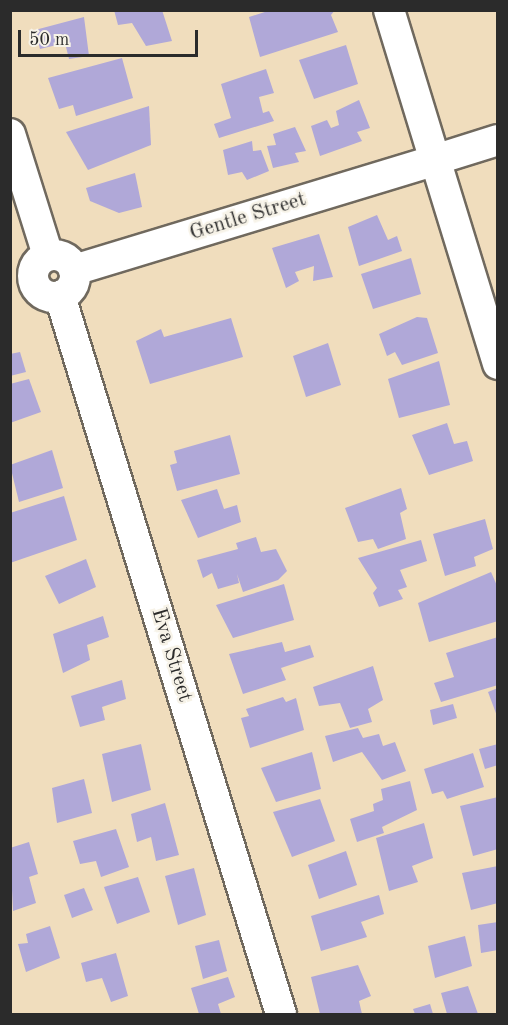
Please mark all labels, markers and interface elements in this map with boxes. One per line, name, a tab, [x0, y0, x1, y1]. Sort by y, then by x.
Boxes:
scale bar	[21, 18, 201, 56]
text: 50 m	[29, 31, 69, 49]
street label: Gentle Street	[187, 187, 309, 247]
street label: Eva Street	[145, 605, 197, 705]

